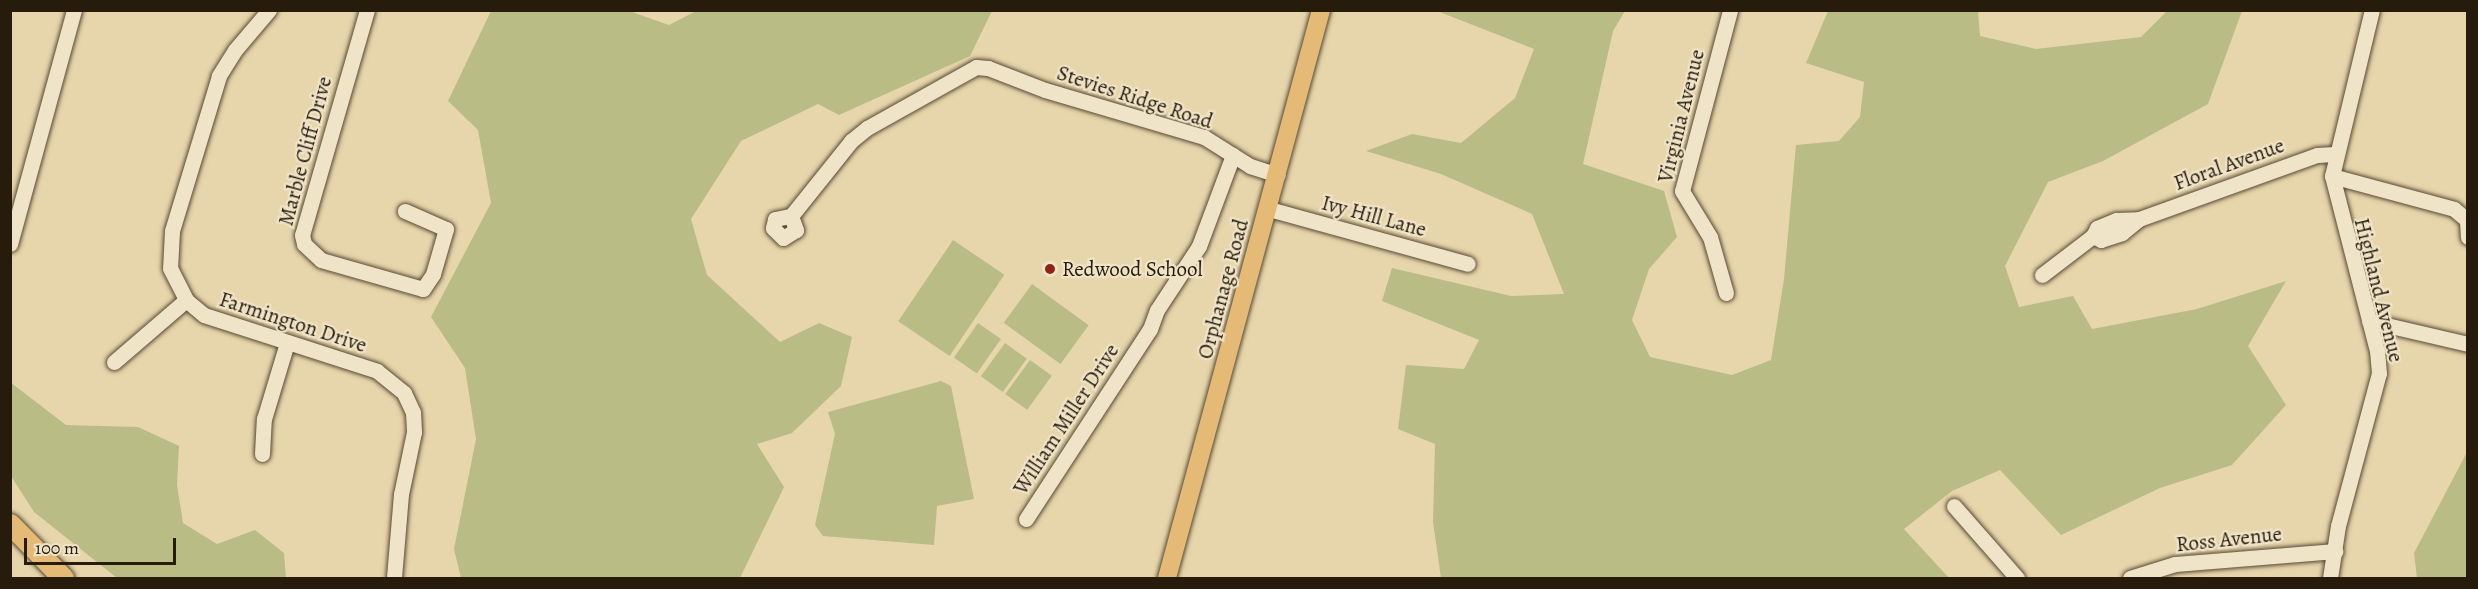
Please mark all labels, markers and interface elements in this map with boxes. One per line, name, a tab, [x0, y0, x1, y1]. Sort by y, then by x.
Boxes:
street label: Virginia Avenue	[1652, 47, 1710, 185]
street label: Stevies Ridge Road	[1054, 60, 1216, 134]
street label: Marble Cliff Drive	[273, 74, 337, 228]
street label: Floral Avenue	[2170, 132, 2288, 196]
street label: Ivy Hill Lane	[1319, 190, 1429, 242]
street label: Highland Avenue	[2349, 215, 2409, 365]
street label: Orphanage Road	[1192, 216, 1254, 362]
place label: Redwood School	[1062, 256, 1203, 282]
marker: Redwood School	[1043, 262, 1057, 276]
street label: Farmington Drive	[216, 286, 370, 358]
street label: William Miller Drive	[1008, 339, 1124, 499]
street label: Ross Avenue	[2175, 521, 2283, 557]
scale bar	[27, 526, 178, 564]
text: 100 m	[35, 536, 79, 560]

